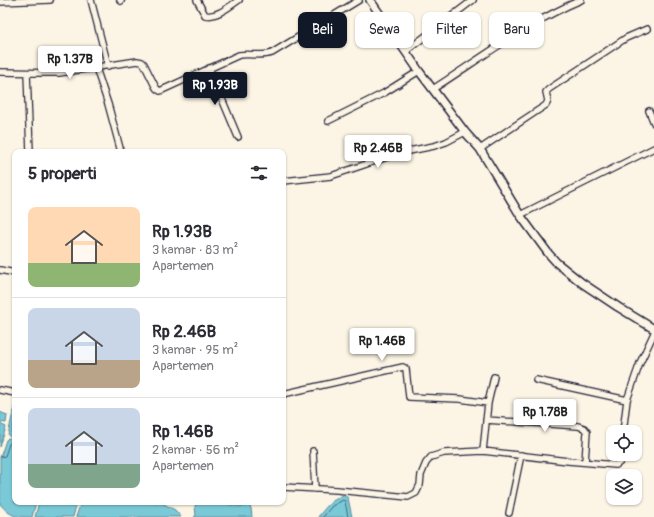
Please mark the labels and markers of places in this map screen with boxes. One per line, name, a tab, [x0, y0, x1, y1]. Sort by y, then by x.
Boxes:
pin: Rp 1.37B	[29, 46, 111, 80]
pin: Rp 1.93B	[174, 72, 256, 106]
pin: Rp 2.46B	[337, 135, 419, 169]
pin: Rp 1.46B	[341, 328, 423, 362]
pin: Rp 1.78B	[504, 399, 586, 433]

